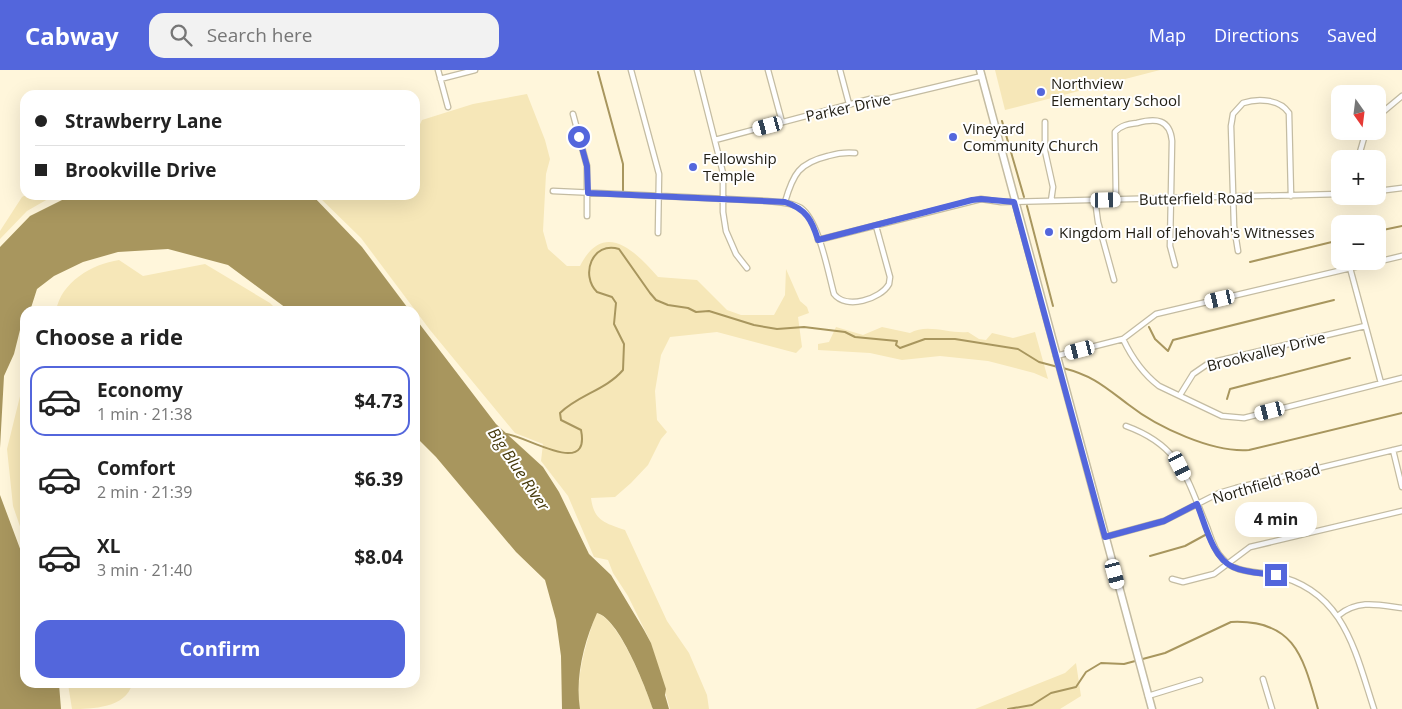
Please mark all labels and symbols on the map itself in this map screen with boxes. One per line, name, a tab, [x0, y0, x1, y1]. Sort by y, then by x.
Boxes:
place label: Northview Elementary School	[1051, 73, 1181, 110]
north arrow	[1331, 85, 1386, 140]
marker: Northview Elementary School	[1035, 86, 1047, 98]
street label: Parker Drive	[804, 88, 892, 126]
car	[751, 115, 784, 137]
place label: Vineyard Community Church	[963, 118, 1099, 155]
route start	[568, 126, 590, 148]
marker: Vineyard Community Church	[947, 131, 959, 143]
place label: Fellowship Temple	[703, 148, 777, 185]
marker: Fellowship Temple	[687, 161, 699, 173]
street label: Butterfield Road	[1139, 187, 1253, 209]
car	[1090, 192, 1121, 208]
place label: Kingdom Hall of Jehovah's Witnesses	[1059, 222, 1315, 242]
marker: Kingdom Hall of Jehovah's Witnesses	[1043, 226, 1055, 238]
car	[1203, 288, 1236, 310]
street label: Brookvalley Drive	[1205, 327, 1327, 375]
car	[1063, 339, 1096, 361]
car	[1253, 400, 1286, 422]
water label: Big Blue River	[483, 423, 555, 515]
car	[1166, 449, 1193, 483]
street label: Northfield Road	[1210, 458, 1322, 508]
callout: 4 min	[1235, 502, 1317, 538]
car	[1103, 558, 1126, 590]
route end	[1265, 564, 1287, 586]

